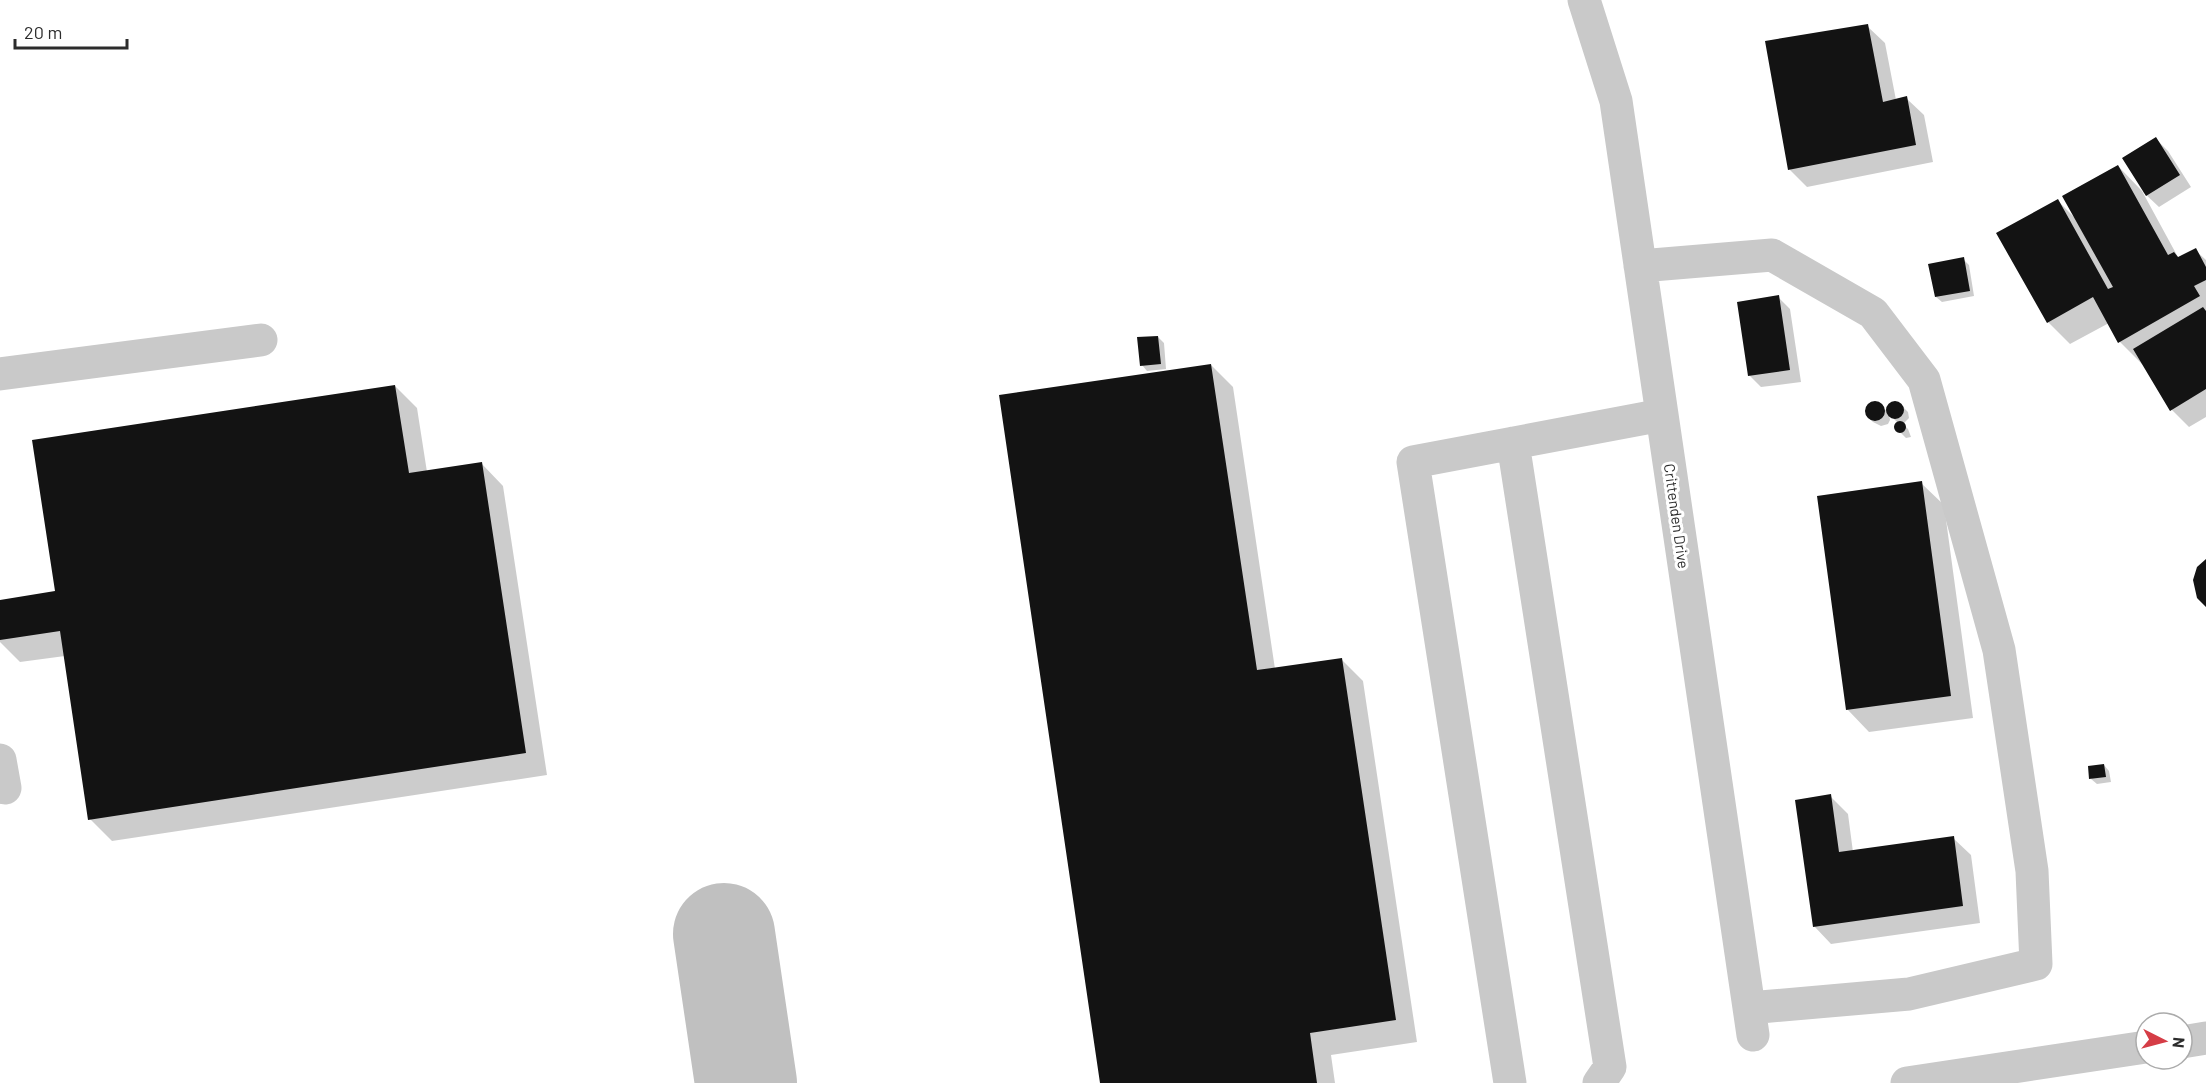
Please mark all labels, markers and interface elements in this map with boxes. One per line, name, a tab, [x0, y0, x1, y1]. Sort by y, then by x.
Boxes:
scale bar	[15, 12, 128, 50]
text: 20 m	[24, 21, 62, 43]
street label: Crittenden Drive	[1661, 462, 1693, 570]
north arrow	[2134, 1011, 2194, 1071]
text: N	[2169, 1036, 2189, 1049]

